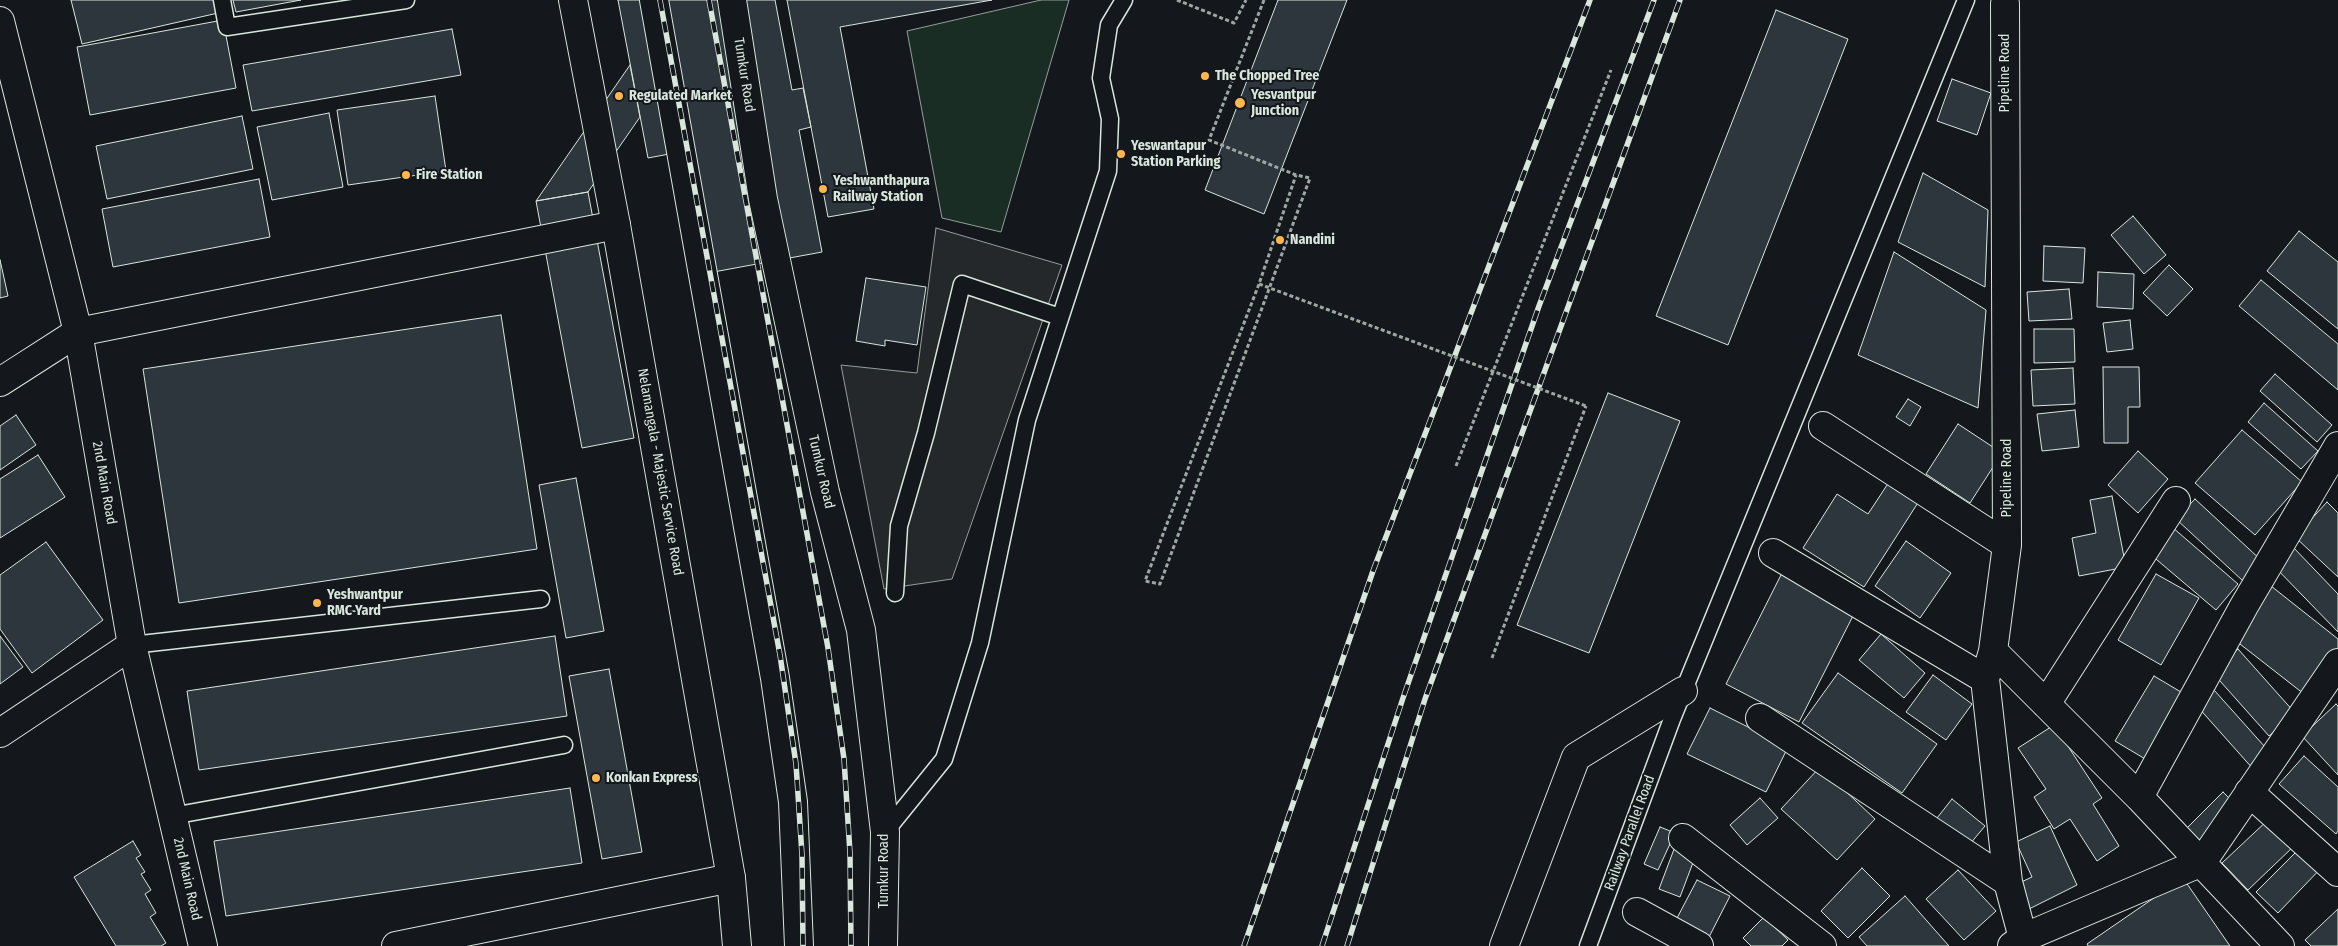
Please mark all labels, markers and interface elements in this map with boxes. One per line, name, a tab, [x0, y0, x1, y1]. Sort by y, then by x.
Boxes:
street label: Pipeline Road	[1997, 33, 2013, 113]
street label: Tumkur Road	[730, 37, 758, 113]
place label: The Chopped Tree	[1215, 68, 1319, 84]
marker: The Chopped Tree	[1199, 70, 1211, 82]
place label: Yesvantpur Junction	[1251, 87, 1316, 120]
place label: Regulated Market	[629, 88, 732, 104]
marker: Regulated Market	[613, 90, 625, 102]
marker: Yesvantpur Junction	[1233, 96, 1247, 110]
place label: Yeswantapur Station Parking	[1131, 138, 1220, 170]
marker: Yeswantapur Station Parking	[1115, 148, 1127, 160]
place label: Fire Station	[416, 167, 483, 183]
marker: Fire Station	[400, 169, 412, 181]
place label: Yeshwanthapura Railway Station	[833, 173, 930, 206]
marker: Yeshwanthapura Railway Station	[817, 183, 829, 195]
place label: Nandini	[1290, 232, 1335, 248]
marker: Nandini	[1274, 234, 1286, 246]
street label: Nelamangala - Majestic Service Road	[633, 367, 687, 577]
street label: Tumkur Road	[804, 434, 838, 510]
street label: Pipeline Road	[1999, 438, 2015, 518]
street label: 2nd Main Road	[88, 440, 120, 526]
place label: Yeshwantpur RMC Yard	[327, 587, 403, 620]
marker: Yeshwantpur RMC Yard	[311, 597, 323, 609]
place label: Konkan Express	[606, 770, 698, 786]
marker: Konkan Express	[590, 772, 602, 784]
street label: Railway Parallel Road	[1601, 773, 1659, 893]
street label: Tumkur Road	[876, 834, 892, 908]
street label: 2nd Main Road	[169, 836, 205, 922]

